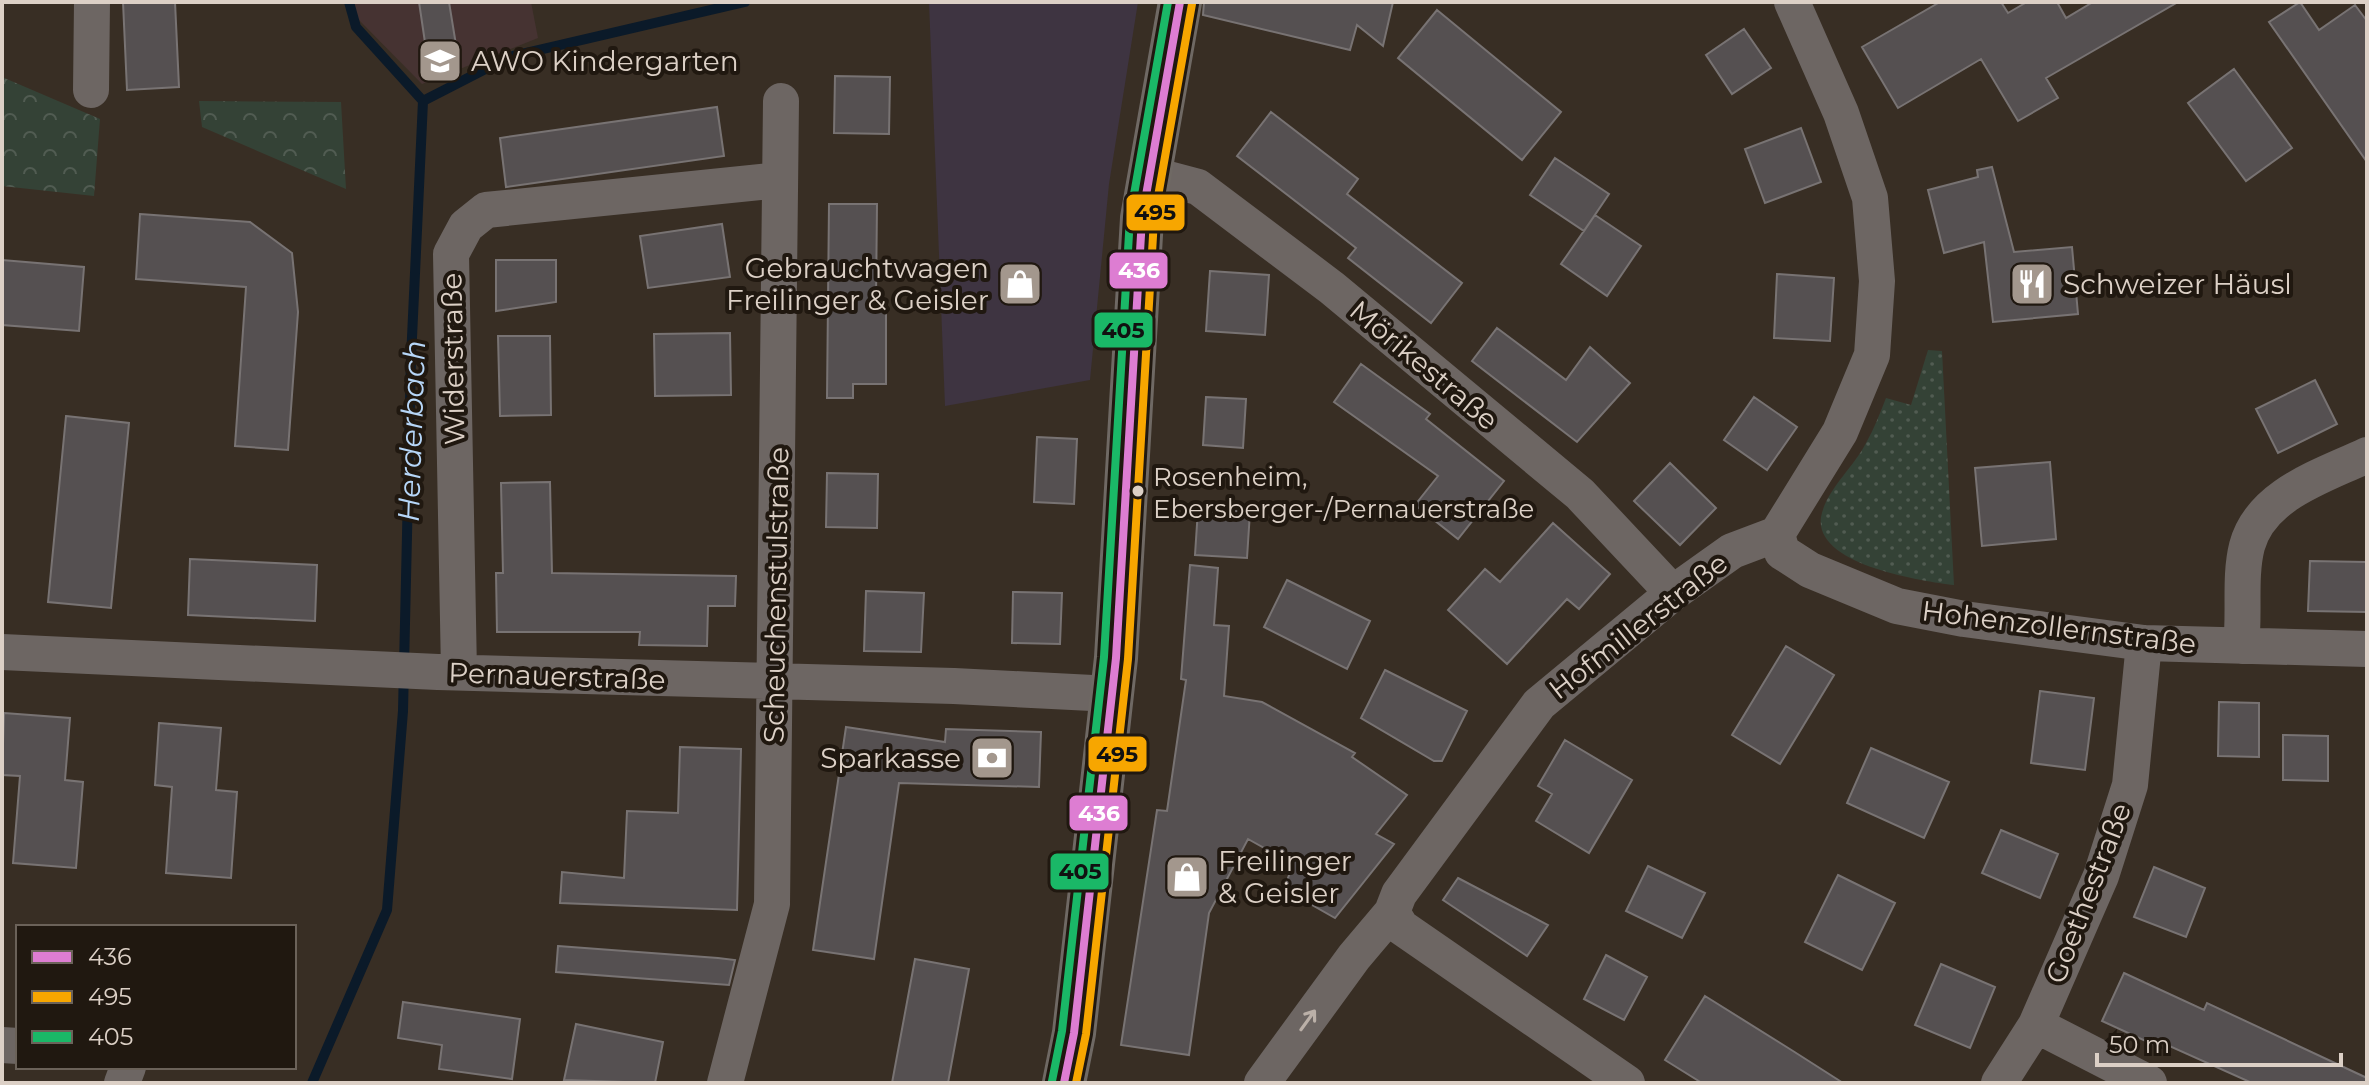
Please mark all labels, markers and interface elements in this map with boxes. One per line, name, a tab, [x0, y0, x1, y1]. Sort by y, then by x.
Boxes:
school or university icon: AWO Kindergarten	[416, 37, 464, 85]
place label: AWO Kindergarten	[471, 44, 739, 78]
line badge: 495	[1125, 193, 1186, 232]
text: 495	[1134, 199, 1176, 226]
place label: Gebrauchtwagen Freilinger & Geisler	[726, 251, 989, 317]
line badge: 436	[1108, 251, 1169, 290]
text: 436	[1118, 257, 1160, 284]
shop icon: Gebrauchtwagen Freilinger & Geisler	[996, 260, 1044, 308]
restaurant icon: Schweizer Häusl	[2008, 260, 2056, 308]
place label: Schweizer Häusl	[2063, 267, 2292, 301]
street label: Widerstraße	[434, 272, 472, 446]
street label: Mörikestraße	[1343, 293, 1505, 437]
line badge: 405	[1093, 311, 1154, 349]
text: 405	[1101, 317, 1145, 344]
water label: Herderbach	[390, 339, 433, 523]
street label: Scheuchenstulstraße	[756, 447, 796, 743]
place label: Rosenheim, Ebersberger-/Pernauerstraße	[1153, 461, 1534, 525]
marker: Rosenheim, Ebersberger-/Pernauerstraße	[1130, 483, 1146, 499]
street label: Hofmillerstraße	[1542, 546, 1734, 706]
street label: Hohenzollernstraße	[1920, 593, 2198, 661]
street label: Pernauerstraße	[448, 655, 666, 697]
bank icon: Sparkasse	[968, 734, 1016, 782]
line badge: 495	[1087, 735, 1148, 773]
place label: Sparkasse	[820, 741, 961, 775]
text: 495	[1096, 741, 1138, 768]
line badge: 436	[1068, 794, 1129, 832]
street label: Goethestraße	[2038, 798, 2138, 988]
text: 436	[1078, 800, 1120, 827]
place label: Freilinger & Geisler	[1218, 844, 1352, 910]
line badge: 405	[1049, 852, 1110, 891]
shop icon: Freilinger & Geisler	[1163, 853, 1211, 901]
text: 405	[1058, 858, 1102, 885]
legend	[16, 925, 296, 1069]
text: 436	[88, 942, 132, 971]
text: 495	[88, 982, 132, 1011]
one-way arrow	[1299, 1010, 1316, 1031]
scale bar	[2097, 1017, 2341, 1067]
text: 405	[88, 1022, 133, 1051]
text: 50 m	[2109, 1030, 2170, 1059]

